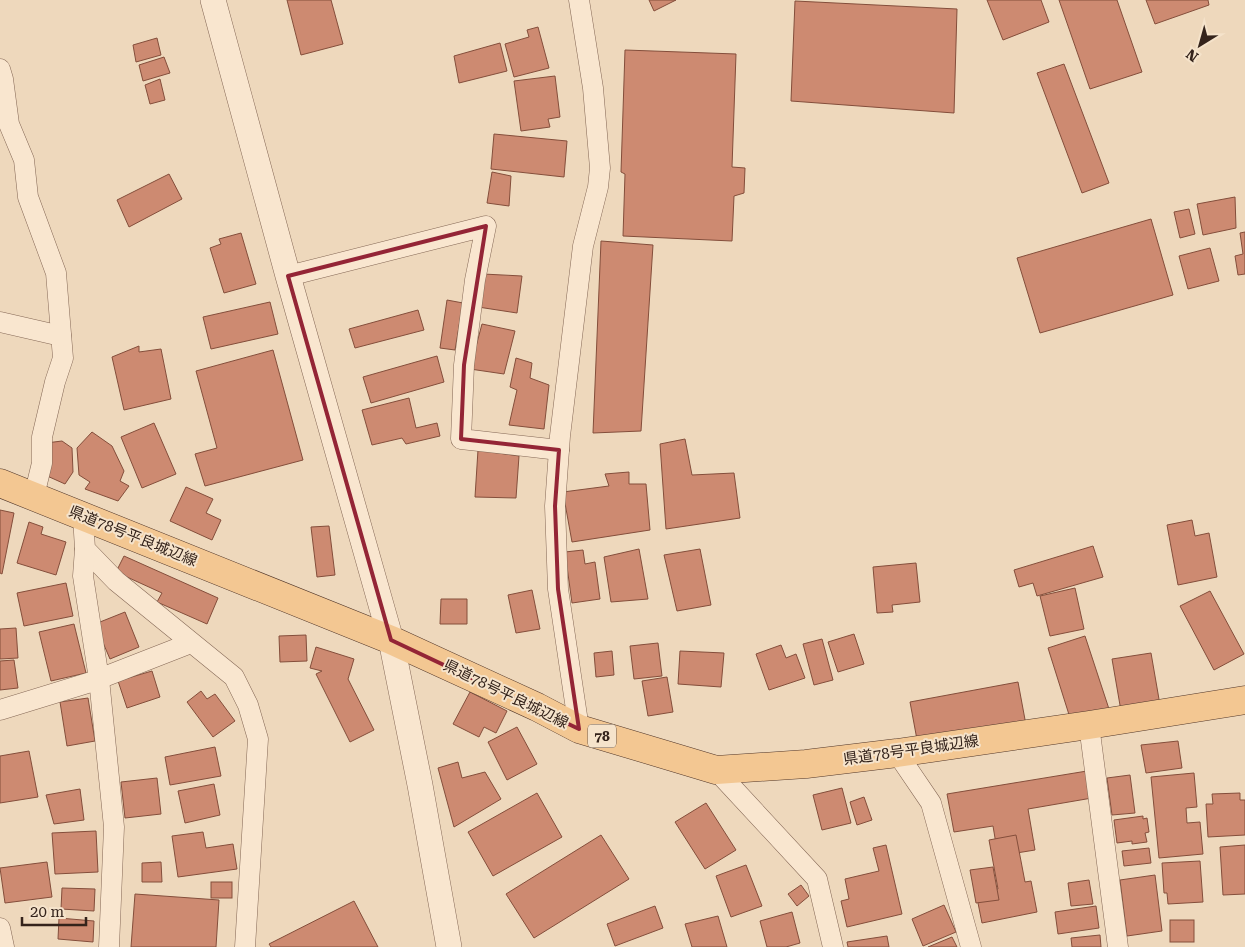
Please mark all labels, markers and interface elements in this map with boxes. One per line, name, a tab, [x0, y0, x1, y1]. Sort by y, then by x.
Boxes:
north arrow	[1175, 20, 1225, 70]
text: N	[1183, 46, 1201, 65]
street label: 県道78号平良城辺線	[66, 502, 200, 570]
street label: 県道78号平良城辺線	[441, 656, 571, 732]
road number: 78	[588, 724, 616, 748]
street label: 県道78号平良城辺線	[842, 732, 980, 768]
scale bar	[22, 894, 86, 926]
text: 20 m	[30, 903, 65, 921]

